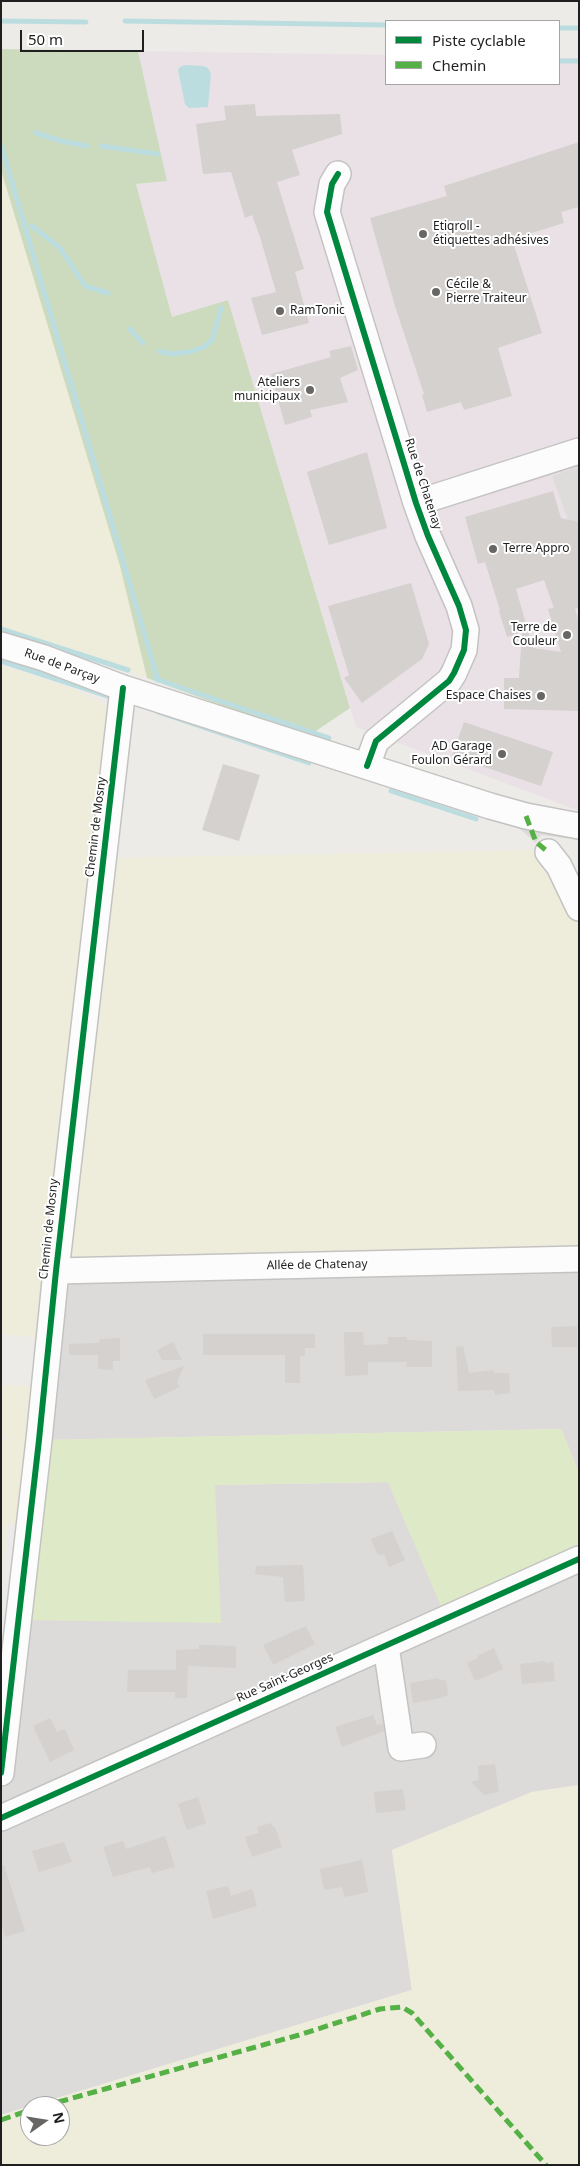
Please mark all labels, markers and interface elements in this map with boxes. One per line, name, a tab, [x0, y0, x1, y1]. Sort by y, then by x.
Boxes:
scale bar	[22, 20, 146, 52]
legend	[385, 20, 560, 85]
text: 50 m	[28, 29, 63, 49]
text: Piste cyclable	[432, 30, 526, 50]
text: Chemin	[432, 55, 486, 75]
place label: Etiqroll - étiquettes adhésives	[433, 220, 549, 248]
marker: Etiqroll - étiquettes adhésives	[417, 228, 429, 240]
place label: Cécile & Pierre Traiteur	[446, 278, 527, 306]
marker: Cécile & Pierre Traiteur	[430, 286, 442, 298]
place label: RamTonic	[290, 304, 345, 318]
marker: RamTonic	[274, 305, 286, 317]
place label: Ateliers municipaux	[234, 376, 300, 404]
marker: Ateliers municipaux	[304, 384, 316, 396]
street label: Rue de Chatenay	[401, 437, 445, 531]
place label: Terre Appro	[503, 542, 570, 556]
marker: Terre Appro	[487, 543, 499, 555]
place label: Terre de Couleur	[511, 621, 557, 649]
marker: Terre de Couleur	[561, 629, 573, 641]
street label: Rue de Parçay	[22, 646, 102, 686]
place label: Espace Chaises	[446, 689, 531, 703]
marker: Espace Chaises	[535, 690, 547, 702]
place label: AD Garage Foulon Gérard	[411, 740, 492, 768]
marker: AD Garage Foulon Gérard	[496, 748, 508, 760]
street label: Chemin de Mosny	[83, 776, 109, 878]
street label: Chemin de Mosny	[37, 1178, 61, 1280]
street label: Allée de Chatenay	[266, 1257, 368, 1273]
street label: Rue Saint-Georges	[234, 1650, 336, 1706]
north arrow	[20, 2096, 70, 2146]
text: N	[49, 2110, 70, 2125]

